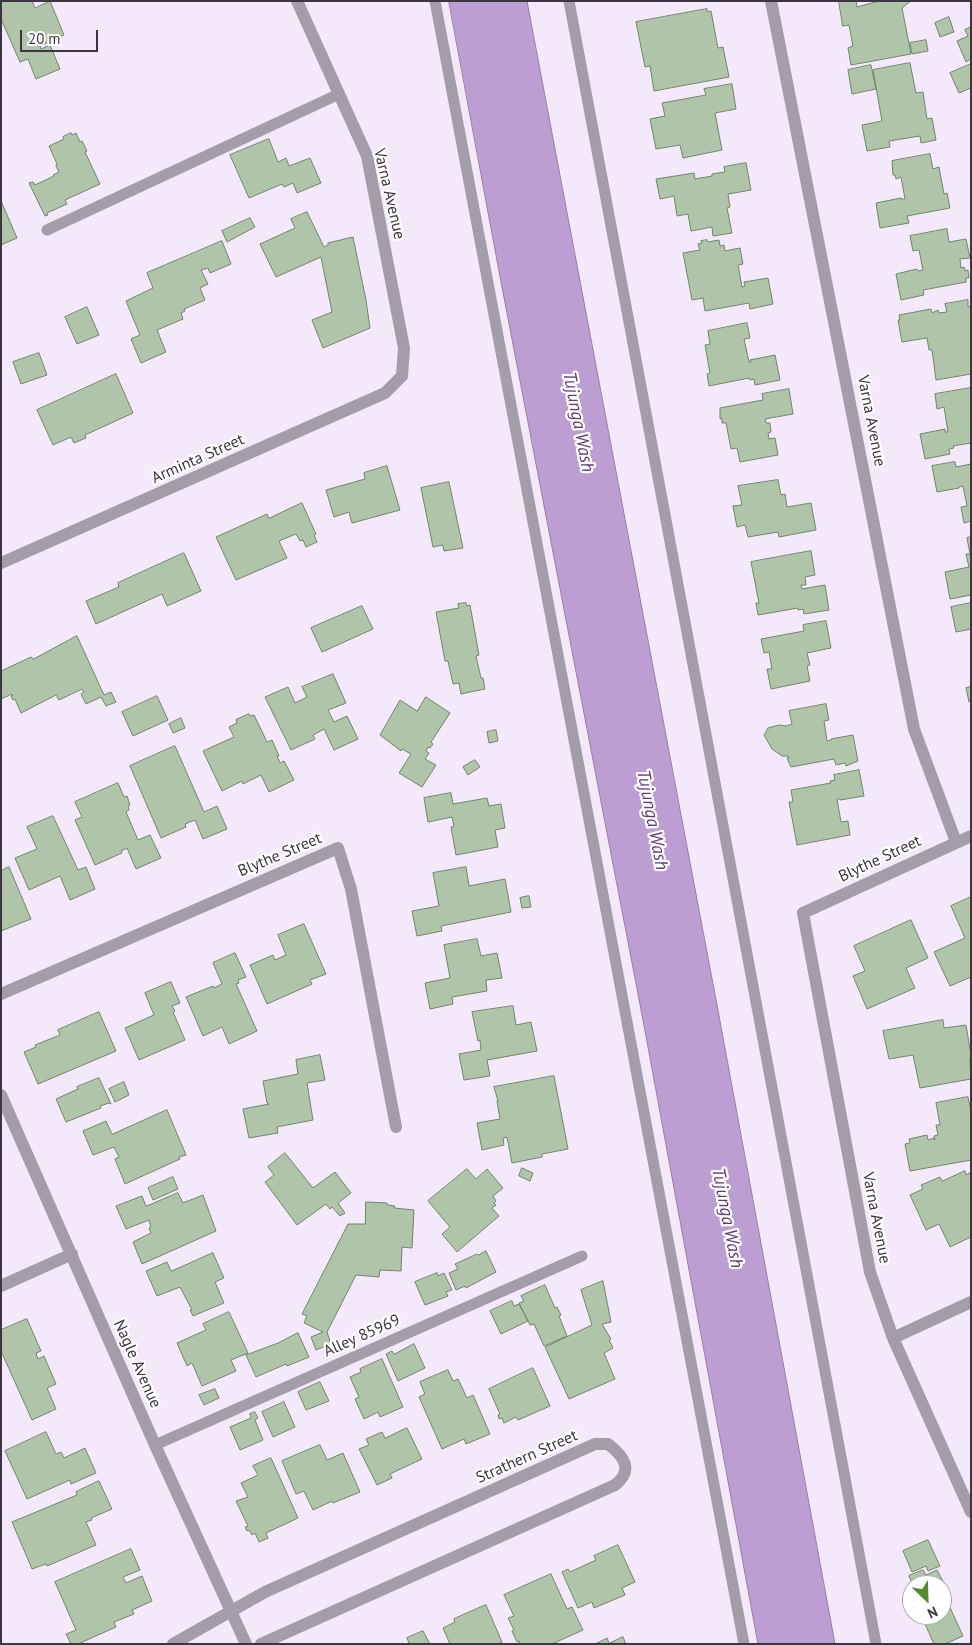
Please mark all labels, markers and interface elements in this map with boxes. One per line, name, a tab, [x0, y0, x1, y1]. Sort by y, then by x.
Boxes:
scale bar	[22, 20, 100, 52]
text: 20 m	[28, 29, 61, 48]
street label: Varna Avenue	[369, 147, 409, 241]
water label: Tujunga Wash	[558, 370, 598, 474]
street label: Varna Avenue	[853, 374, 889, 468]
street label: Arminta Street	[149, 430, 247, 488]
water label: Tujunga Wash	[632, 768, 672, 872]
street label: Blythe Street	[235, 829, 325, 881]
street label: Blythe Street	[836, 832, 924, 886]
water label: Tujunga Wash	[707, 1166, 747, 1270]
street label: Varna Avenue	[858, 1171, 894, 1265]
street label: Alley 85969	[321, 1311, 403, 1361]
street label: Nagle Avenue	[109, 1317, 165, 1411]
street label: Strathern Street	[473, 1426, 581, 1488]
north arrow	[902, 1575, 952, 1625]
text: N	[925, 1603, 941, 1623]

